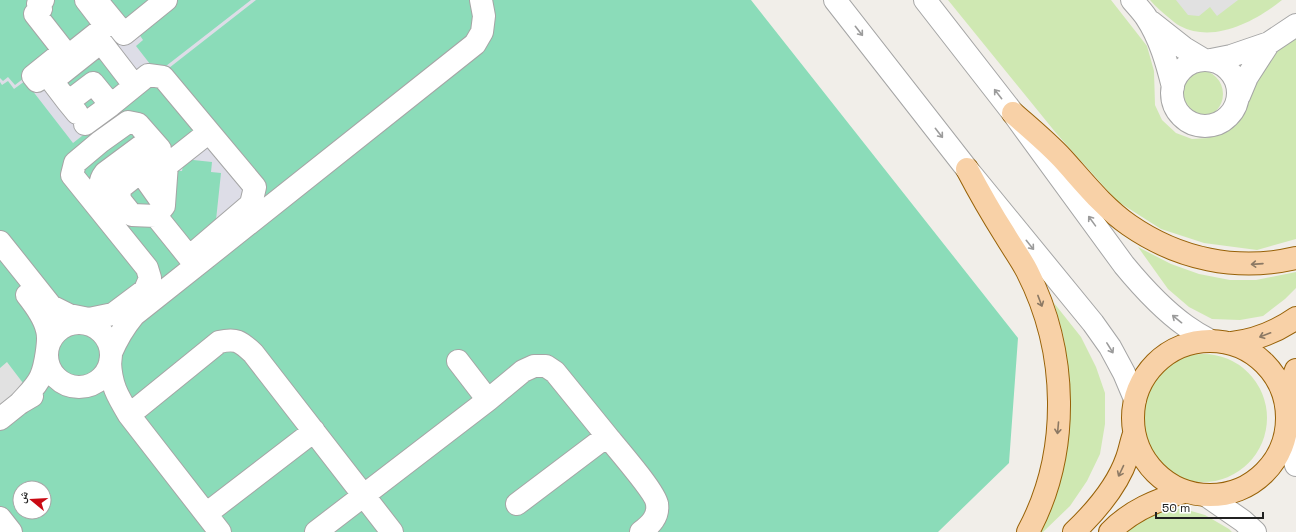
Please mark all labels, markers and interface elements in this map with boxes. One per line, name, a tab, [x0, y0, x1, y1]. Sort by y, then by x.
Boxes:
one-way arrow	[855, 25, 864, 36]
one-way arrow	[994, 89, 1002, 100]
one-way arrow	[935, 128, 944, 139]
one-way arrow	[1088, 216, 1096, 227]
one-way arrow	[1025, 240, 1034, 251]
one-way arrow	[1251, 260, 1264, 267]
one-way arrow	[1037, 294, 1045, 306]
one-way arrow	[1171, 314, 1182, 323]
one-way arrow	[1260, 332, 1272, 340]
one-way arrow	[1106, 342, 1114, 354]
one-way arrow	[1054, 421, 1061, 434]
one-way arrow	[1117, 464, 1124, 476]
north arrow	[12, 480, 52, 520]
text: ش	[14, 489, 32, 505]
scale bar	[1156, 494, 1263, 520]
text: 50 m	[1162, 500, 1190, 516]

